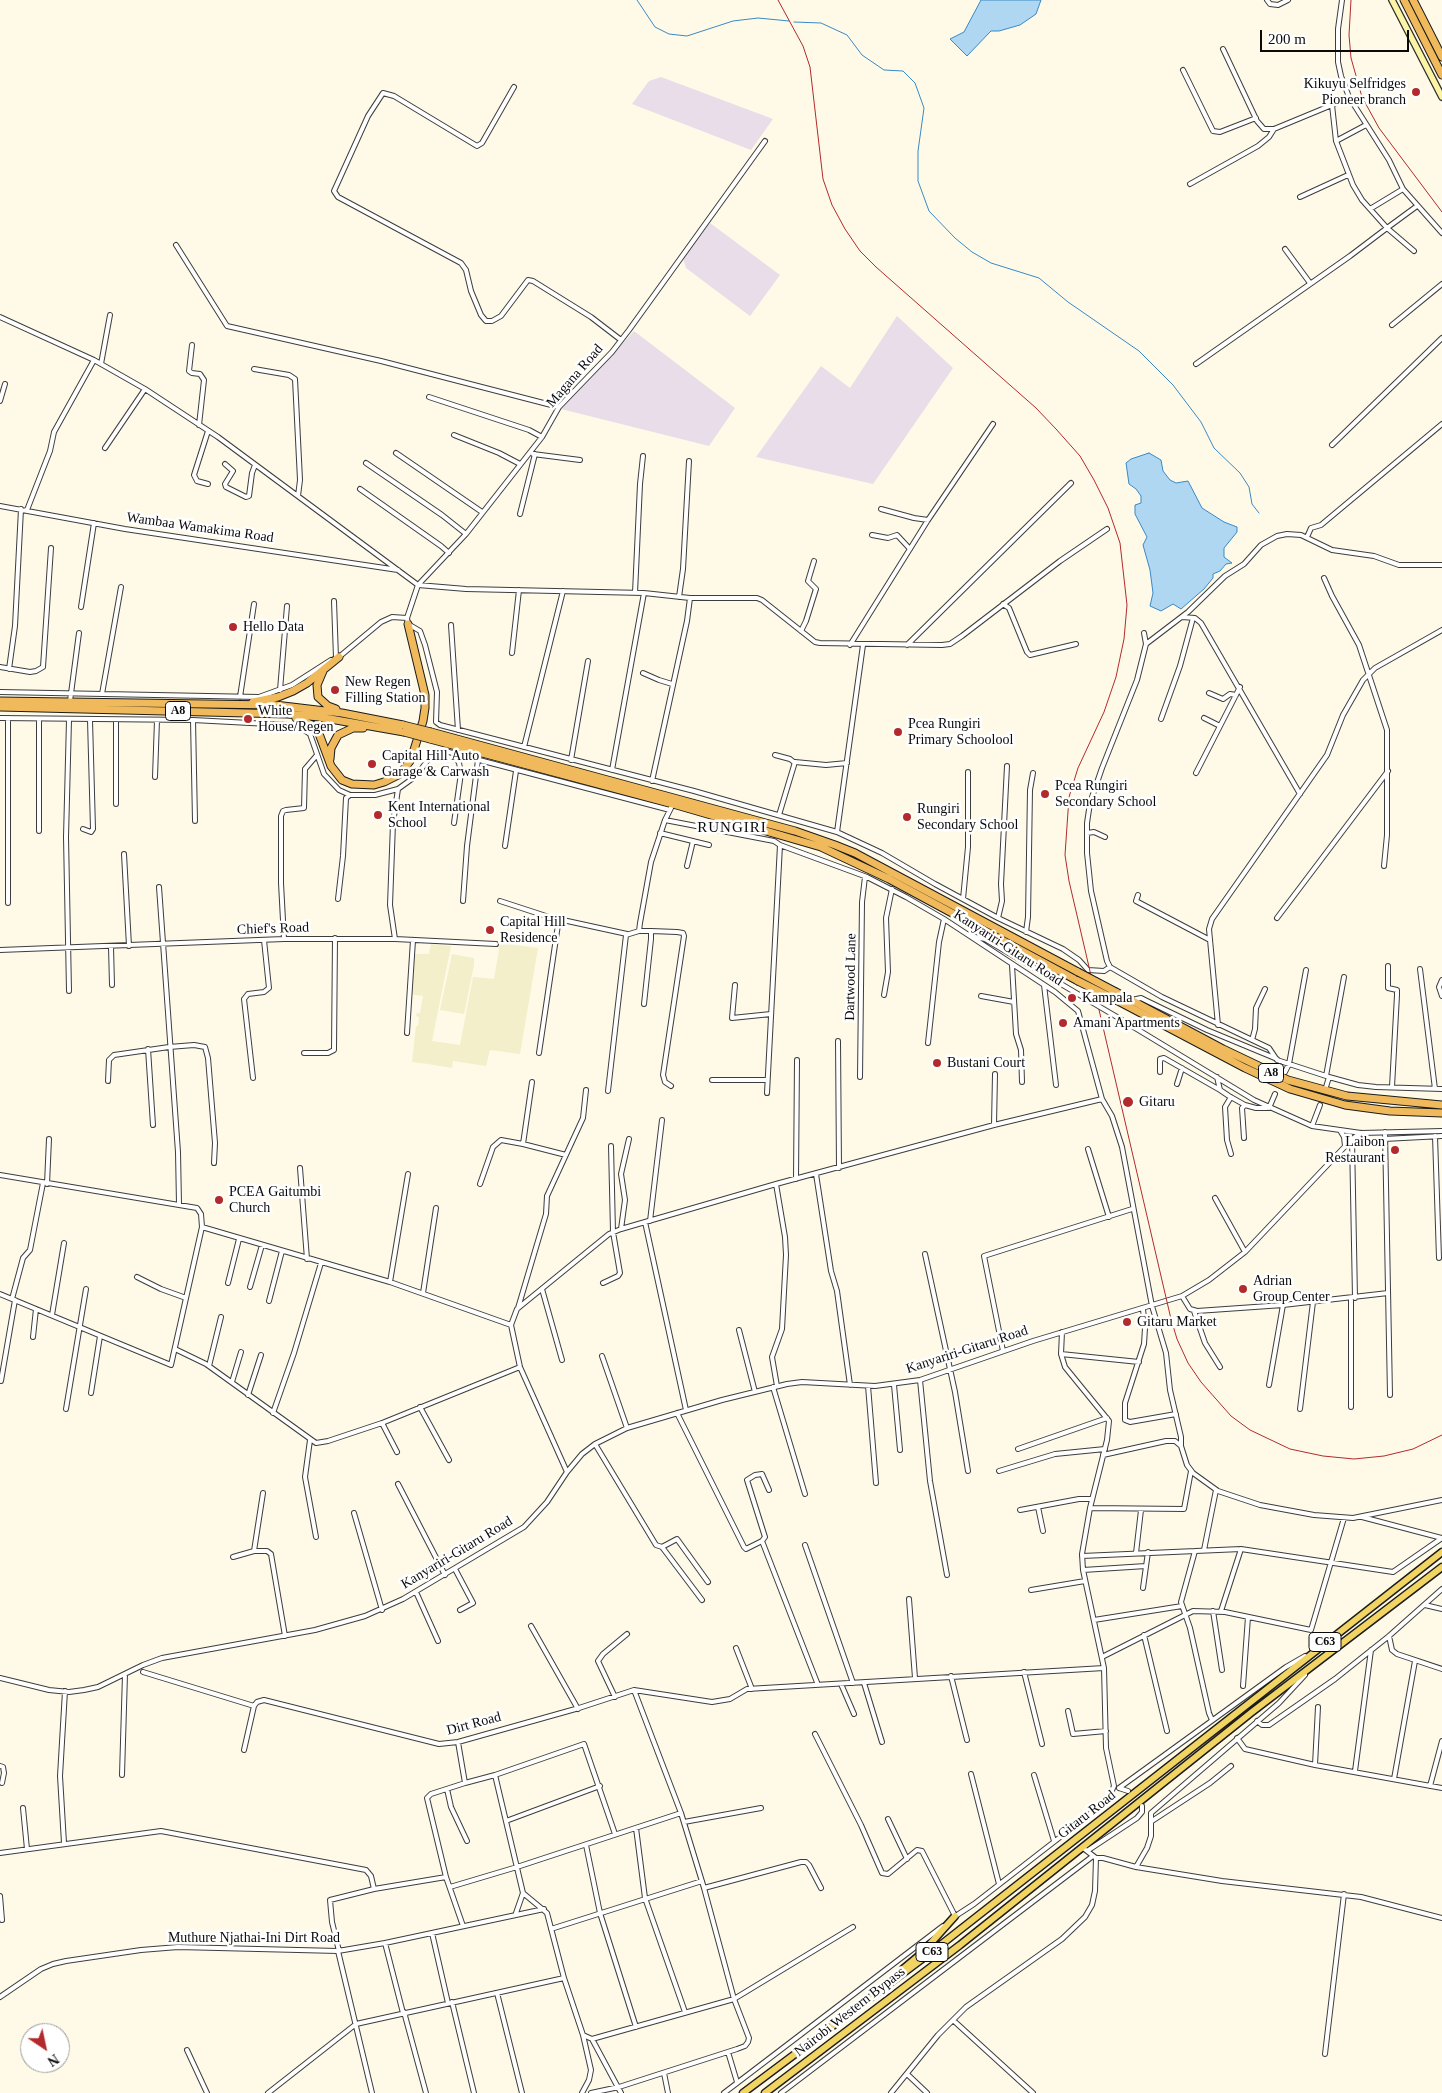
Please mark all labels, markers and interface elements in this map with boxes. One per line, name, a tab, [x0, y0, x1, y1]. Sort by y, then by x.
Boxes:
scale bar	[1262, 20, 1411, 52]
text: 200 m	[1268, 31, 1306, 47]
place label: Kikuyu Selfridges Pioneer branch	[1304, 76, 1406, 108]
marker: Kikuyu Selfridges Pioneer branch	[1410, 86, 1422, 98]
street label: Magana Road	[543, 341, 607, 411]
street label: Wambaa Wamakima Road	[125, 509, 275, 547]
place label: Hello Data	[243, 619, 304, 635]
marker: Hello Data	[227, 621, 239, 633]
place label: New Regen Filling Station	[345, 674, 426, 706]
marker: New Regen Filling Station	[329, 684, 341, 696]
road number: A8	[166, 701, 190, 720]
place label: White House/Regen	[258, 703, 333, 736]
marker: White House/Regen	[242, 713, 254, 725]
place label: Pcea Rungiri Primary Schoolool	[908, 716, 1013, 749]
marker: Pcea Rungiri Primary Schoolool	[892, 726, 904, 738]
place label: Capital Hill Auto Garage & Carwash	[382, 748, 489, 780]
marker: Capital Hill Auto Garage & Carwash	[366, 758, 378, 770]
place label: Pcea Rungiri Secondary School	[1055, 778, 1156, 810]
marker: Pcea Rungiri Secondary School	[1039, 788, 1051, 800]
place label: Kent International School	[388, 799, 490, 832]
place label: Rungiri Secondary School	[917, 801, 1018, 834]
marker: Kent International School	[372, 809, 384, 821]
marker: Rungiri Secondary School	[901, 811, 913, 823]
district label: RUNGIRI	[696, 819, 768, 837]
street label: Kanyariri-Gitaru Road	[950, 906, 1066, 990]
place label: Capital Hill Residence	[500, 914, 566, 946]
street label: Chief's Road	[237, 919, 309, 939]
marker: Capital Hill Residence	[484, 924, 496, 936]
street label: Dartwood Lane	[842, 933, 860, 1021]
place label: Kampala	[1082, 990, 1133, 1006]
marker: Kampala	[1066, 992, 1078, 1004]
place label: Amani Apartments	[1073, 1015, 1180, 1031]
marker: Amani Apartments	[1057, 1017, 1069, 1029]
place label: Bustani Court	[947, 1055, 1025, 1071]
marker: Bustani Court	[931, 1057, 943, 1069]
road number: A8	[1258, 1064, 1284, 1082]
place label: Gitaru	[1139, 1094, 1175, 1110]
marker: Gitaru	[1121, 1095, 1135, 1109]
place label: Laibon Restaurant	[1325, 1134, 1385, 1166]
marker: Laibon Restaurant	[1389, 1144, 1401, 1156]
place label: PCEA Gaitumbi Church	[229, 1184, 321, 1216]
marker: PCEA Gaitumbi Church	[213, 1194, 225, 1206]
place label: Adrian Group Center	[1253, 1273, 1330, 1305]
marker: Adrian Group Center	[1237, 1283, 1249, 1295]
place label: Gitaru Market	[1137, 1314, 1217, 1330]
marker: Gitaru Market	[1121, 1316, 1133, 1328]
street label: Kanyariri-Gitaru Road	[904, 1322, 1030, 1378]
street label: Kanyariri-Gitaru Road	[398, 1513, 516, 1593]
road number: C63	[1309, 1632, 1341, 1651]
street label: Dirt Road	[445, 1709, 503, 1739]
street label: Gitaru Road	[1055, 1787, 1119, 1843]
street label: Muthure Njathai-Ini Dirt Road	[168, 1930, 340, 1946]
road number: C63	[916, 1942, 948, 1961]
street label: Nairobi Western Bypass	[791, 1964, 909, 2060]
north arrow	[20, 2023, 70, 2073]
text: N	[45, 2051, 61, 2069]

